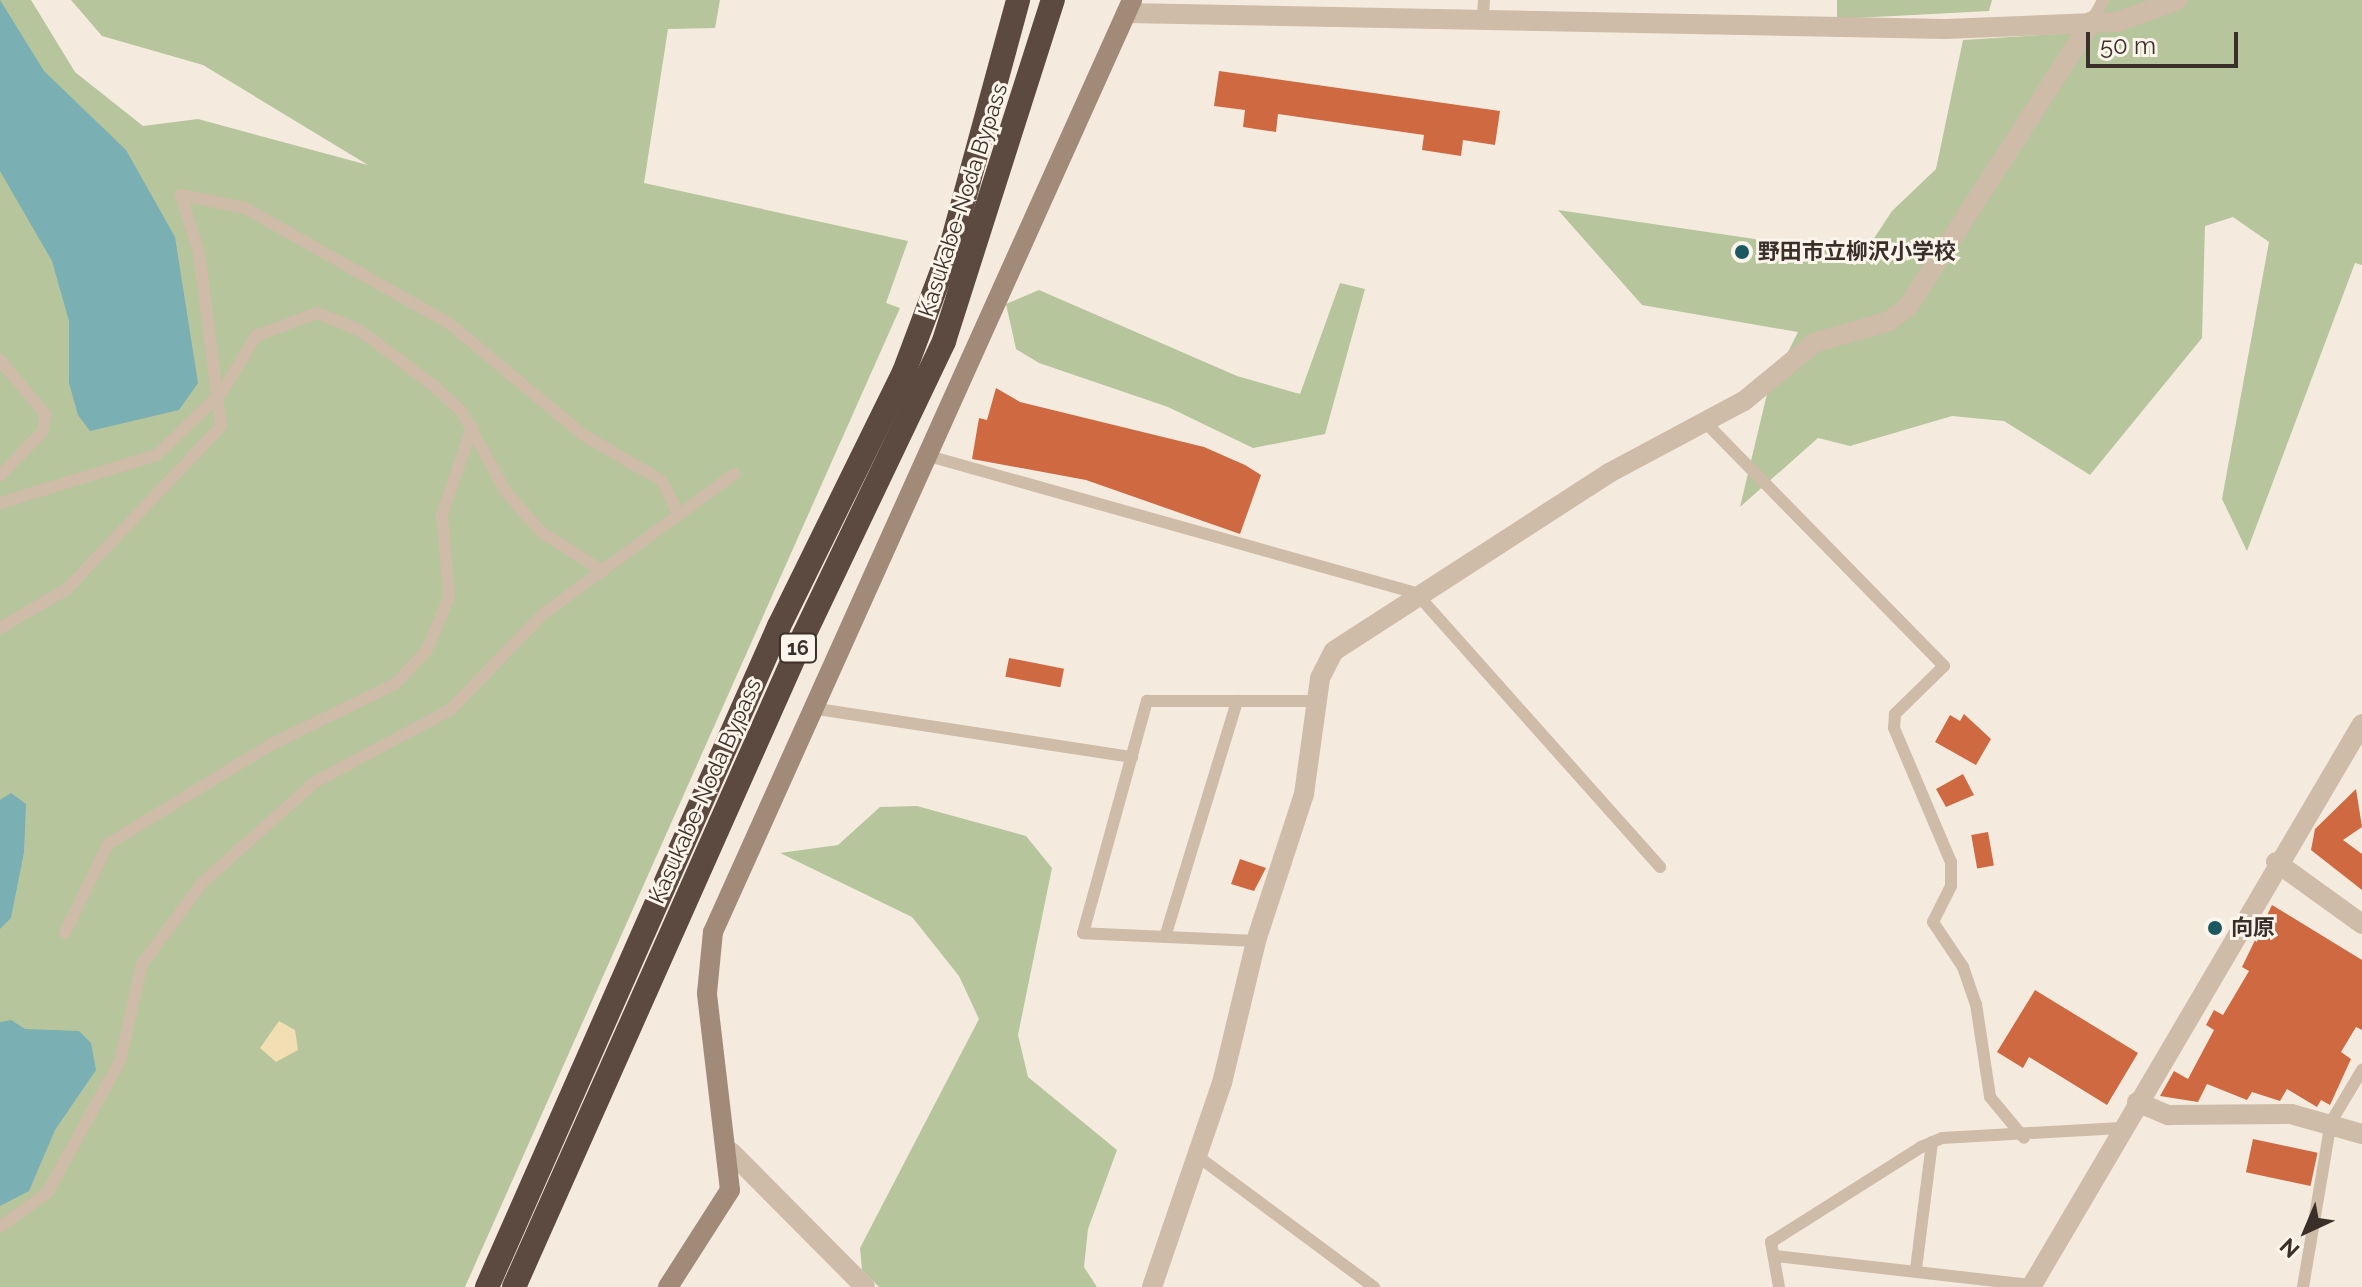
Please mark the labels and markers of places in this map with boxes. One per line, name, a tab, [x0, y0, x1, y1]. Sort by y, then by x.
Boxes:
place label: 野田市立柳沢小学校	[1758, 239, 1956, 265]
marker: 野田市立柳沢小学校	[1733, 243, 1751, 261]
place label: 向原	[2231, 915, 2275, 941]
marker: 向原	[2206, 919, 2224, 937]

